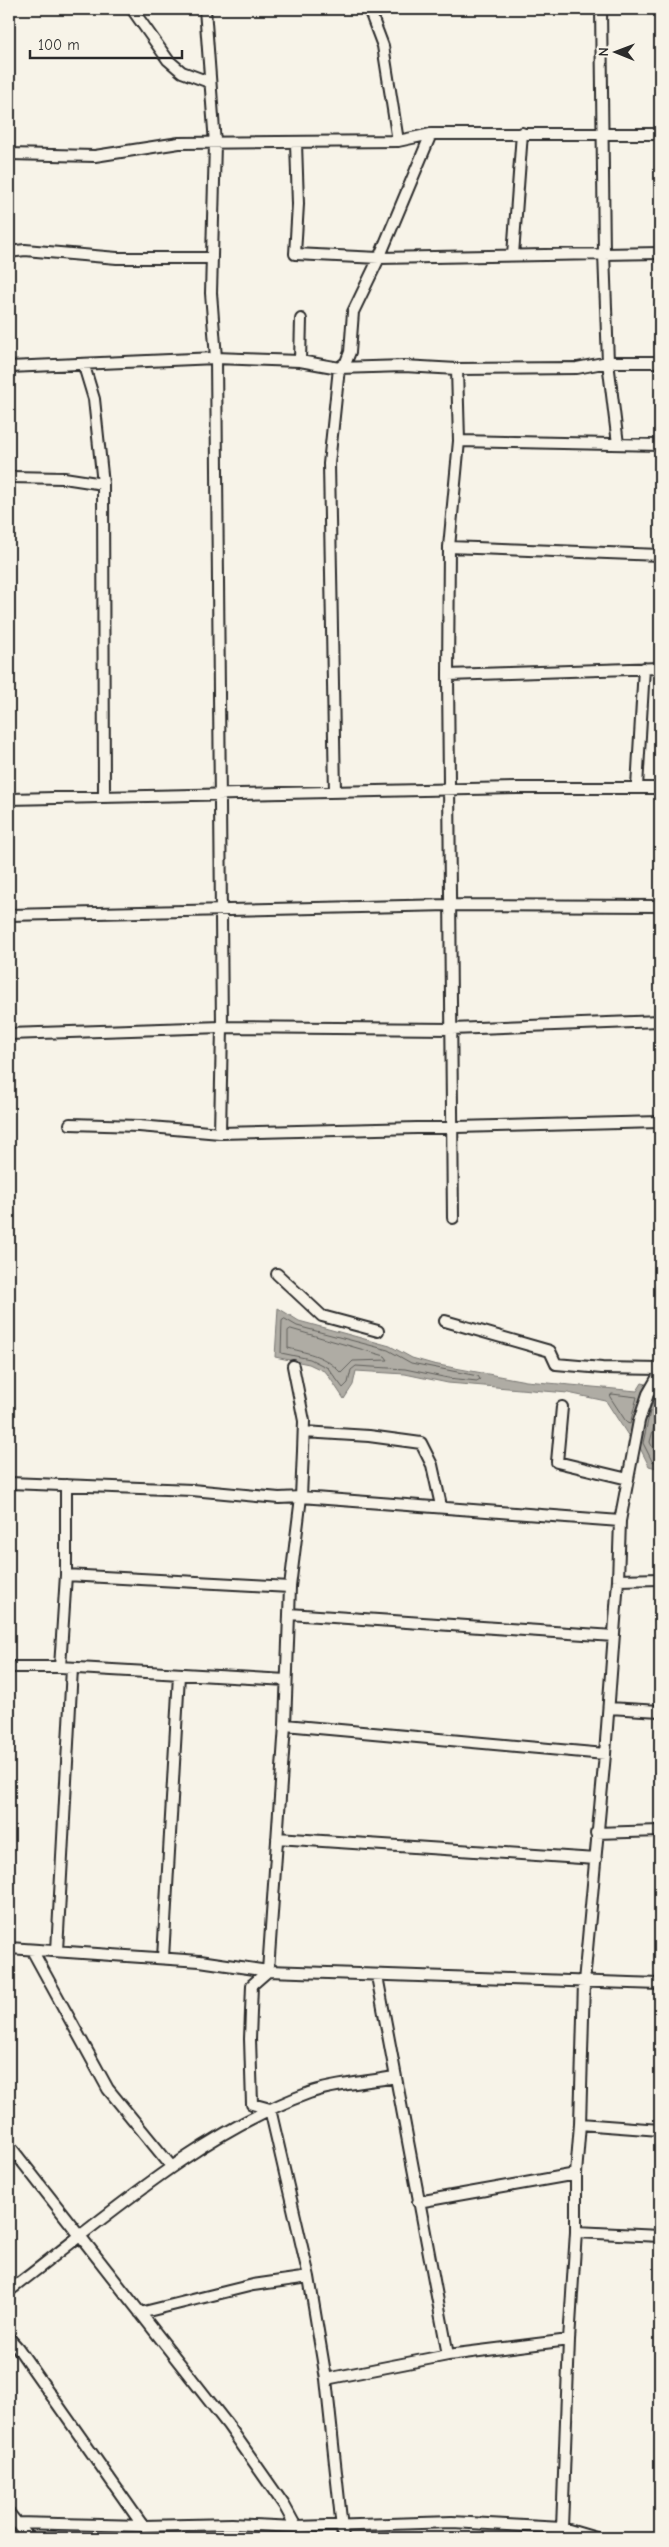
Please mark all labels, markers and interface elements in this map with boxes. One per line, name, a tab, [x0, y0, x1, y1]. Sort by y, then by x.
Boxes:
scale bar	[30, 28, 182, 60]
north arrow	[592, 28, 642, 78]
text: 100 m	[38, 36, 80, 54]
text: N	[595, 47, 612, 56]

